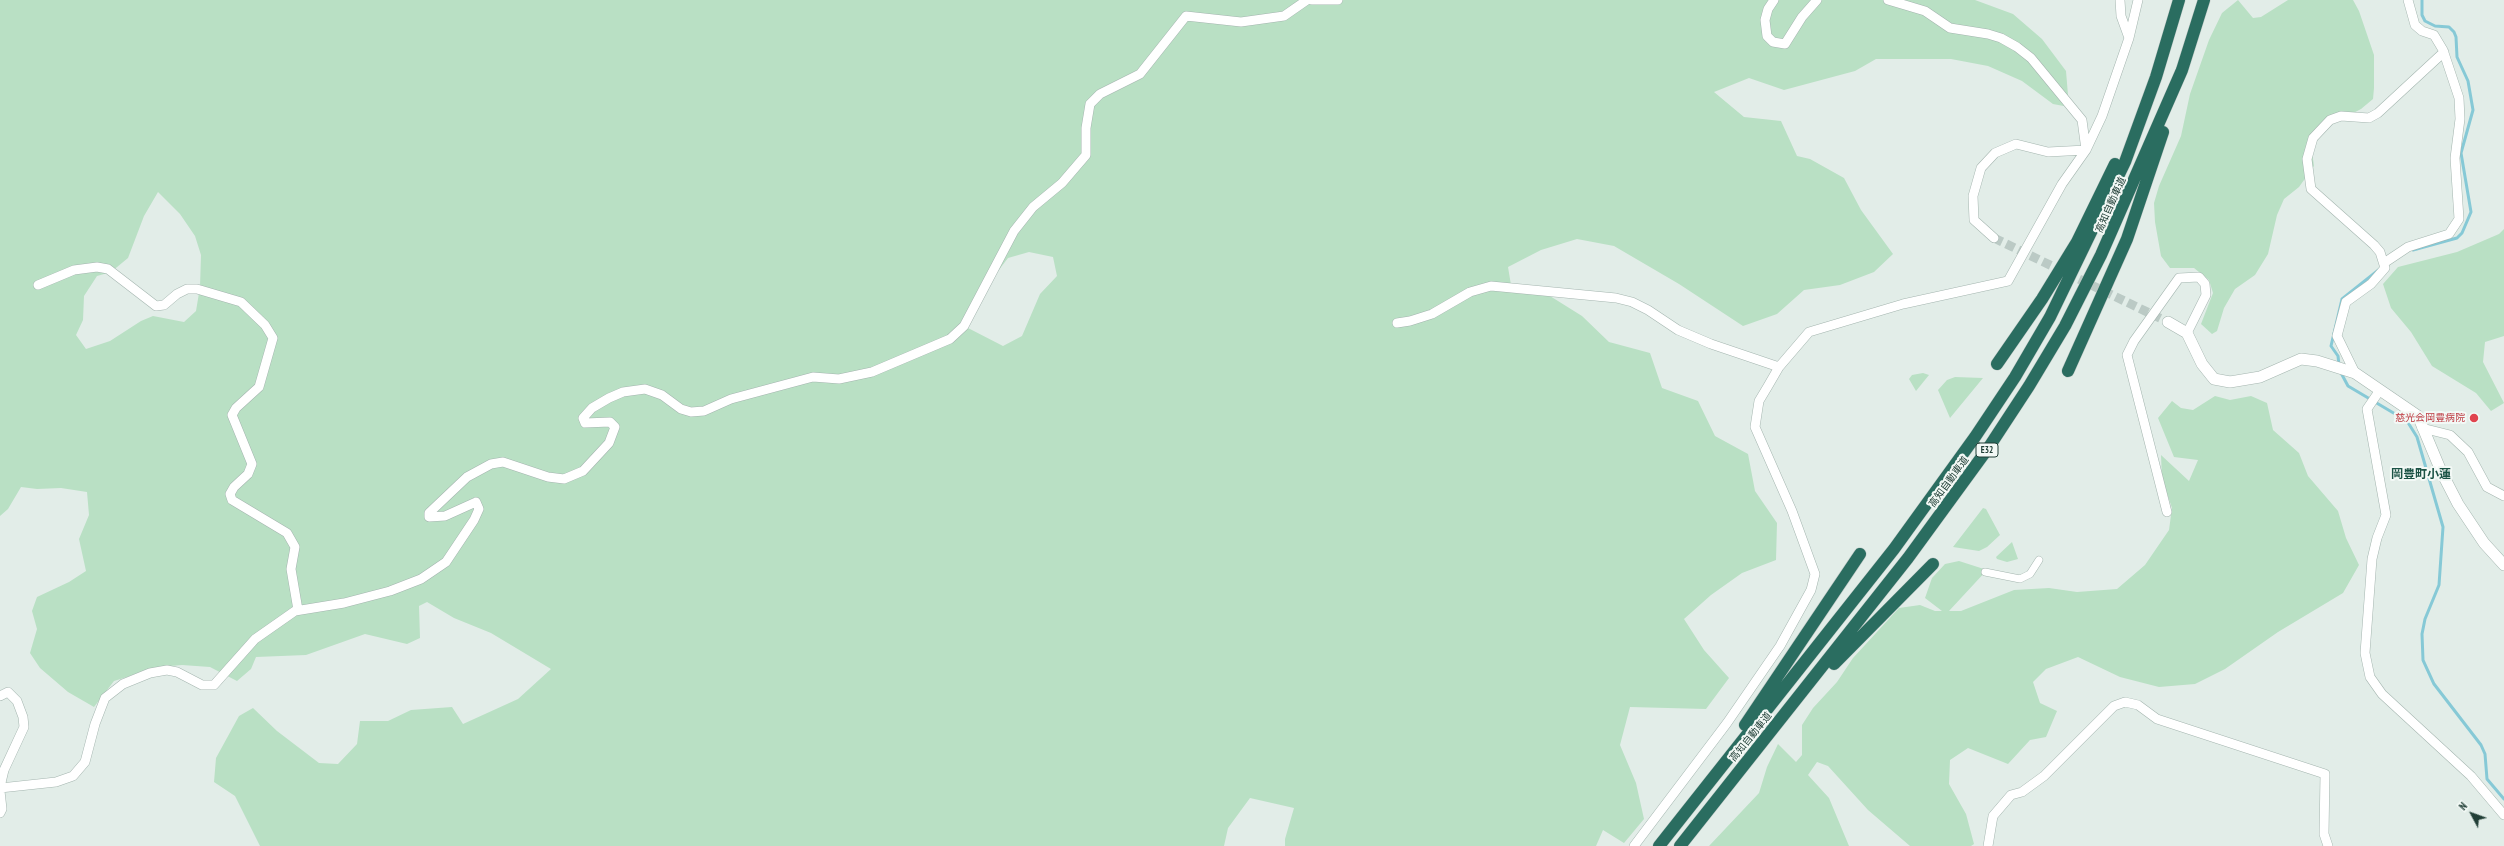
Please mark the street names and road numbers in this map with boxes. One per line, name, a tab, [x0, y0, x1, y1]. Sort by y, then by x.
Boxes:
street label: 高知自動車道	[2093, 175, 2129, 235]
road number: E32	[1976, 443, 1998, 457]
street label: 高知自動車道	[1927, 454, 1971, 510]
street label: 高知自動車道	[1727, 710, 1775, 764]

